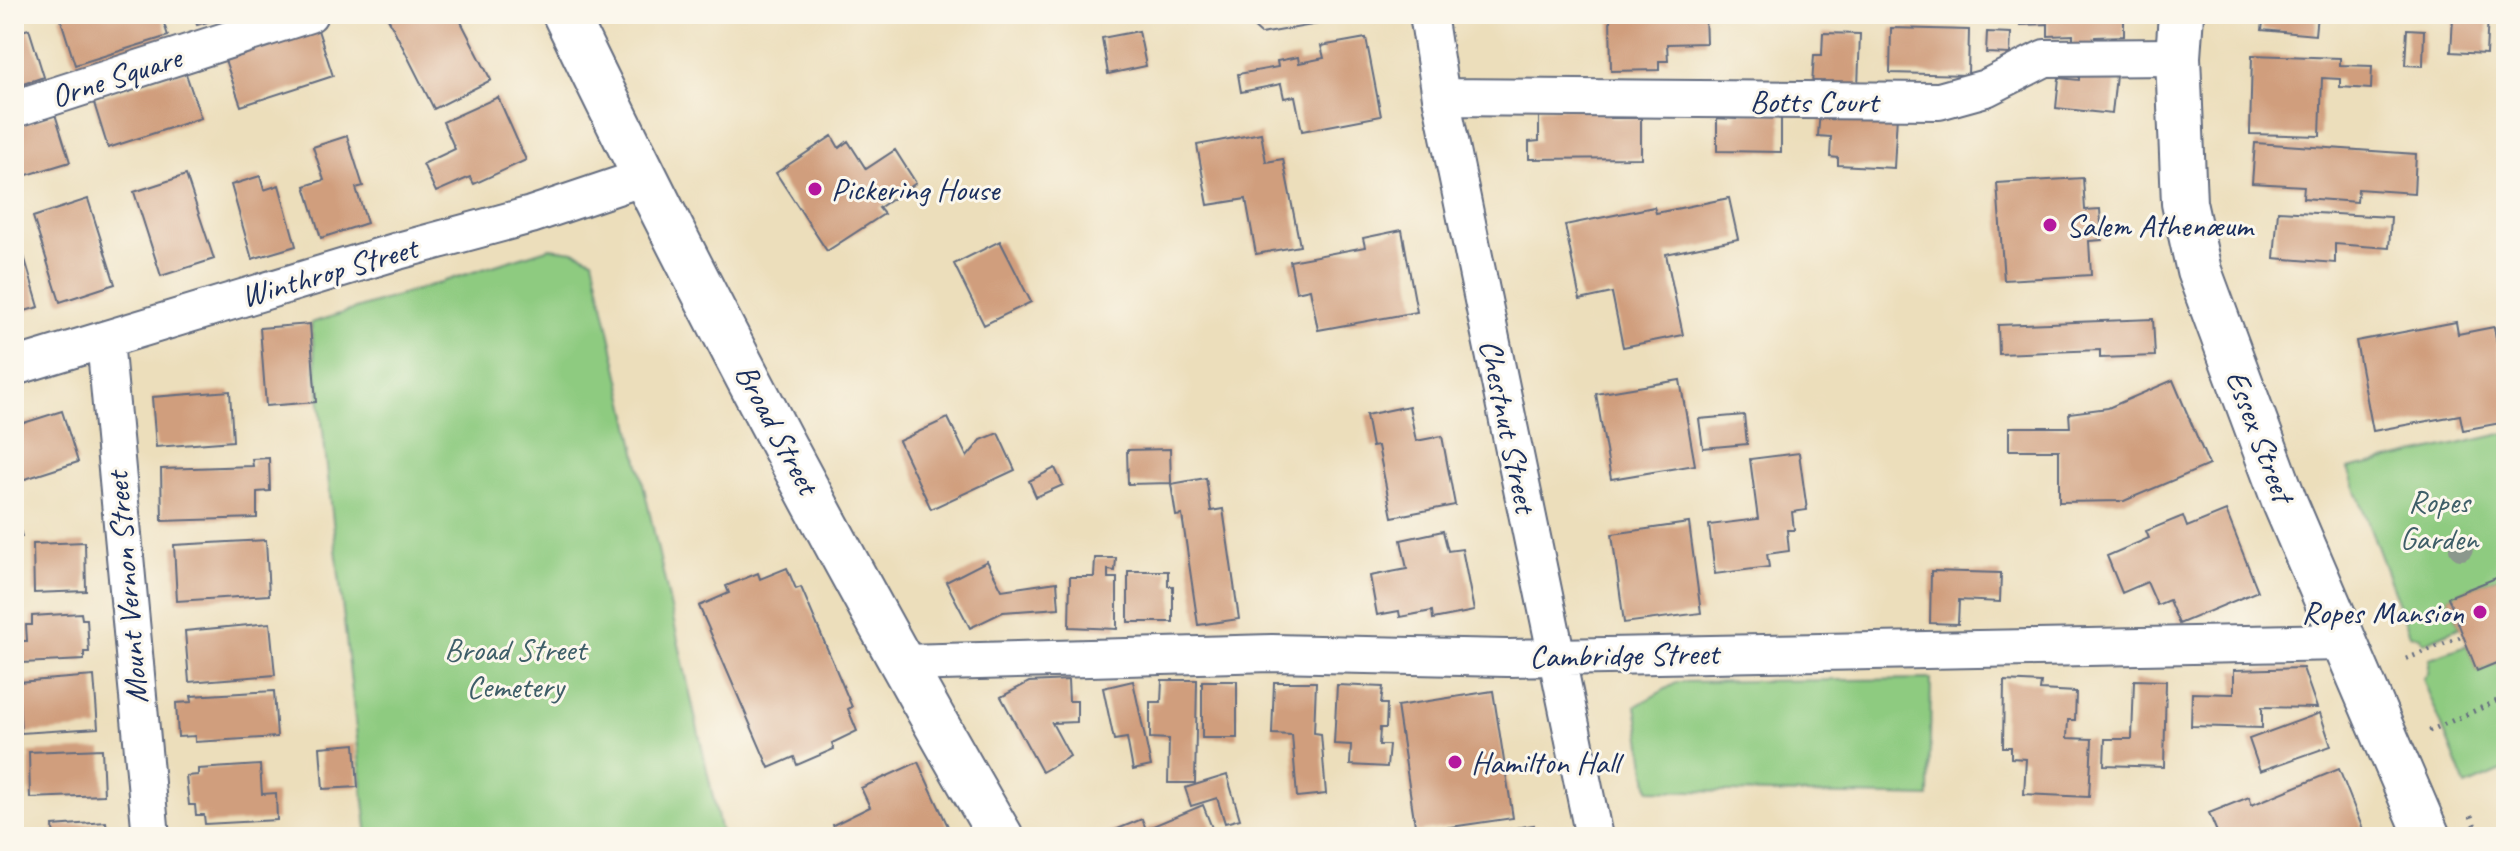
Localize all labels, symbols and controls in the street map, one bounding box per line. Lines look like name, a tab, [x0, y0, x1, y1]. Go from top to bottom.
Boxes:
street label: Orne Square	[46, 36, 189, 117]
street label: Botts Court	[1750, 81, 1882, 122]
place label: Pickering House	[831, 169, 1002, 210]
marker: Pickering House	[806, 180, 824, 198]
place label: Salem Athenæum	[2066, 205, 2256, 246]
marker: Salem Athenæum	[2041, 216, 2059, 234]
street label: Winthrop Street	[236, 226, 425, 317]
street label: Chestnut Street	[1470, 336, 1547, 519]
street label: Broad Street	[726, 357, 830, 504]
street label: Essex Street	[2216, 364, 2305, 512]
street label: Mount Vernon Street	[96, 467, 158, 706]
park label: Ropes Garden	[2400, 481, 2480, 559]
place label: Ropes Mansion	[2302, 592, 2465, 633]
marker: Ropes Mansion	[2471, 603, 2489, 621]
park label: Broad Street Cemetery	[444, 629, 589, 707]
street label: Cambridge Street	[1529, 633, 1723, 677]
place label: Hamilton Hall	[1471, 742, 1625, 783]
marker: Hamilton Hall	[1446, 753, 1464, 771]

